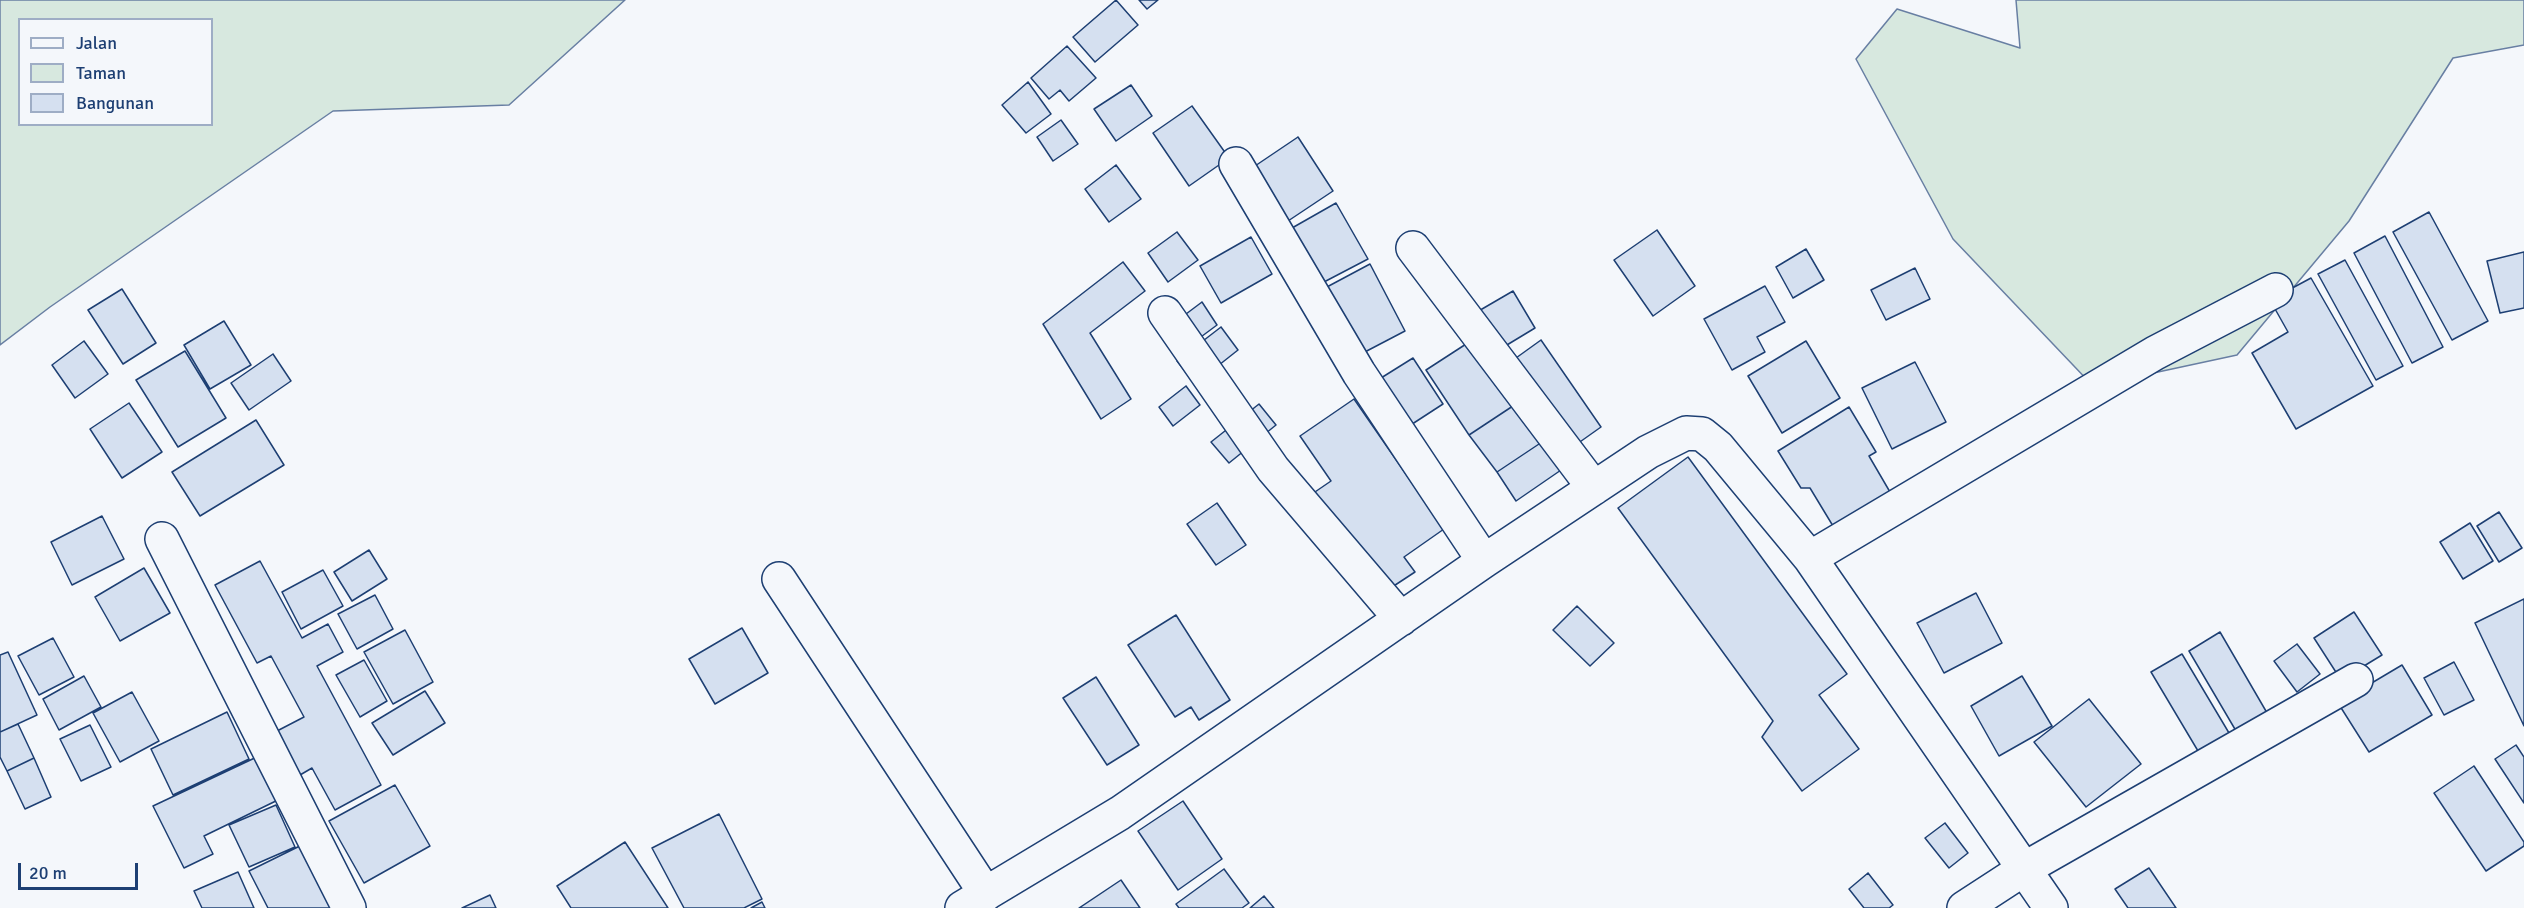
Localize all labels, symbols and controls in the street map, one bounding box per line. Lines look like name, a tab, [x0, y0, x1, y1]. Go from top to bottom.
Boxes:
legend	[18, 18, 213, 126]
text: Jalan	[76, 32, 117, 54]
text: Taman	[76, 62, 126, 84]
text: Bangunan	[76, 92, 154, 114]
scale bar	[21, 851, 141, 889]
text: 20 m	[29, 862, 67, 884]

